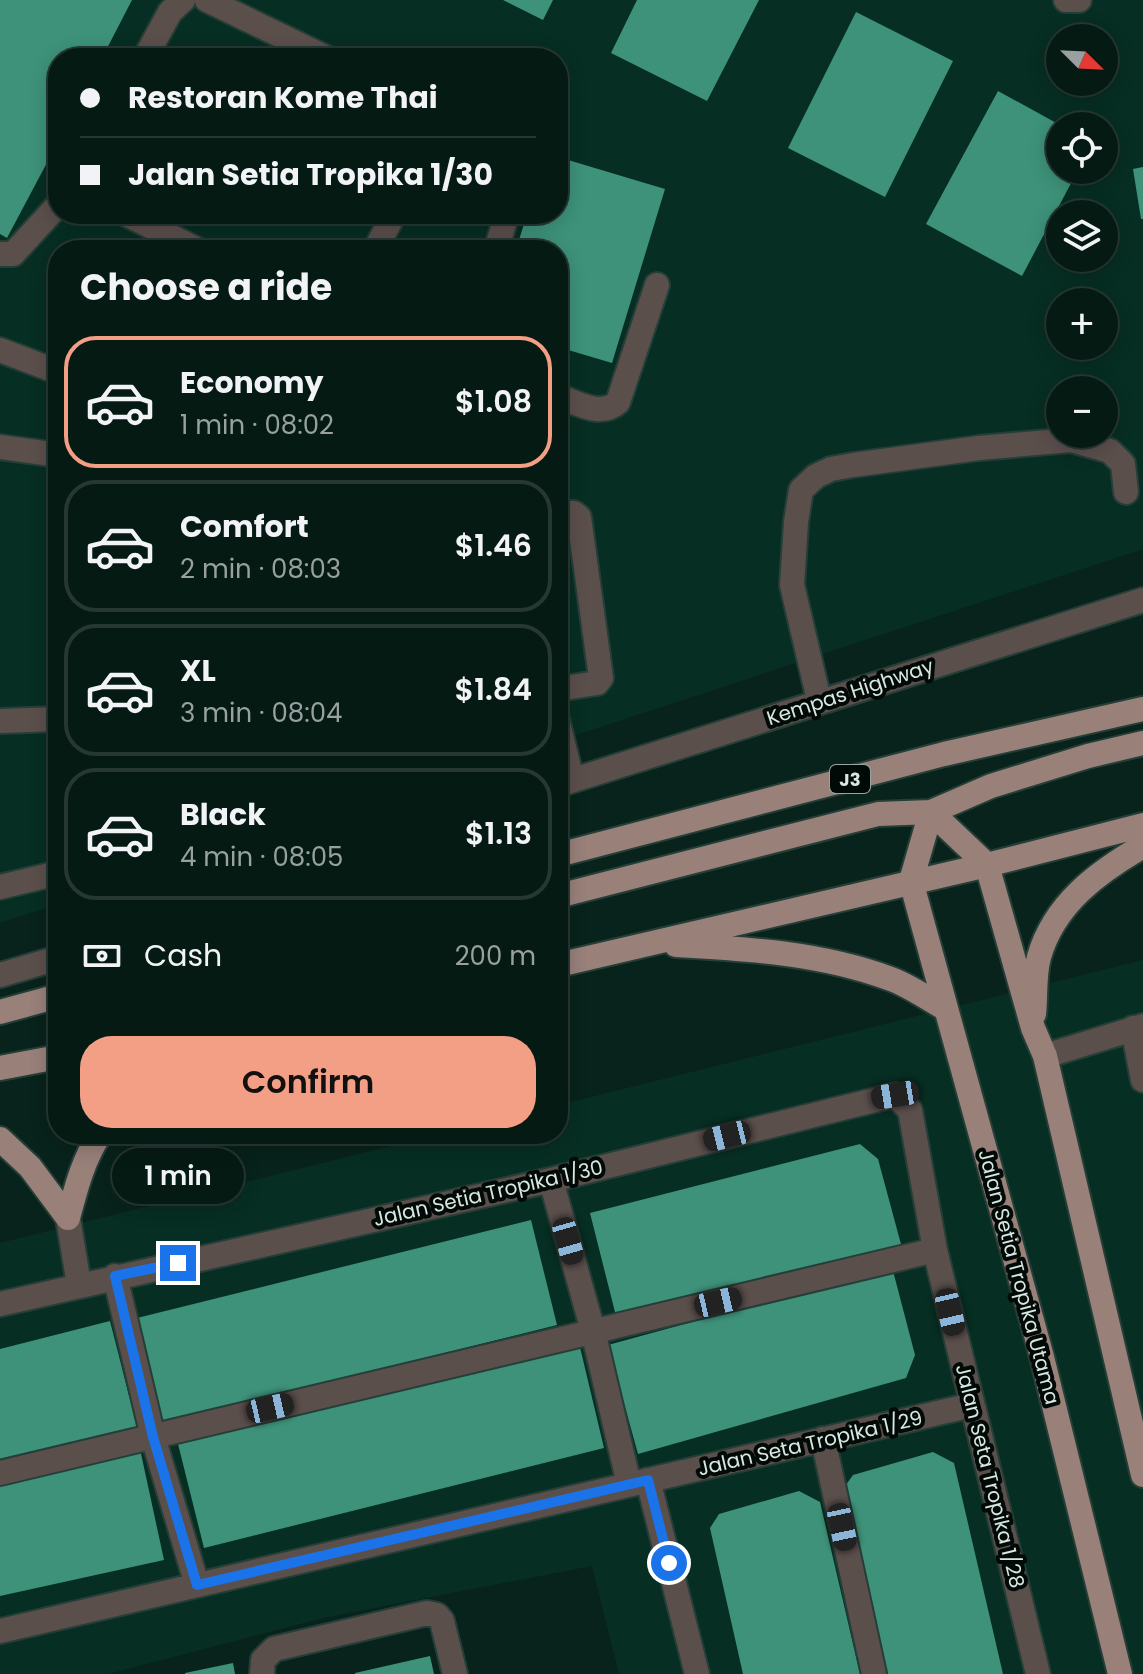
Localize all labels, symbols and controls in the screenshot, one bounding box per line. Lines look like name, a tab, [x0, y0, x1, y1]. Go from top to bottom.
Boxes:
north arrow	[1046, 24, 1118, 96]
map controls	[1046, 24, 1118, 448]
text: Restoran Kome Thai	[128, 76, 438, 119]
button: locate	[1046, 112, 1118, 184]
text: Jalan Setia Tropika 1/30	[128, 153, 493, 196]
button: layers	[1046, 200, 1118, 272]
text: Choose a ride	[80, 262, 332, 313]
button: +	[1046, 288, 1118, 360]
text: Economy	[180, 361, 324, 404]
icon: car	[84, 366, 156, 438]
button: −	[1046, 376, 1118, 448]
text: $1.08	[455, 380, 532, 423]
text: 1 min · 08:02	[180, 407, 334, 443]
text: Comfort	[180, 505, 309, 548]
icon: car	[84, 510, 156, 582]
text: $1.46	[455, 524, 532, 567]
text: 2 min · 08:03	[180, 551, 341, 587]
text: XL	[180, 649, 216, 692]
street label: Kempas Highway	[763, 652, 937, 732]
icon: car	[84, 654, 156, 726]
text: $1.84	[455, 668, 532, 711]
text: 3 min · 08:04	[180, 695, 342, 731]
road number: J3	[830, 765, 870, 793]
text: Black	[180, 793, 266, 836]
icon: car	[84, 798, 156, 870]
text: $1.13	[465, 812, 532, 855]
text: 4 min · 08:05	[180, 839, 343, 875]
icon: cash	[80, 934, 124, 978]
text: Cash	[144, 934, 222, 977]
text: 200 m	[455, 938, 536, 974]
button: Confirm	[80, 1036, 536, 1128]
car	[869, 1079, 921, 1111]
car	[701, 1119, 753, 1153]
street label: Jalan Setia Tropika Utama	[971, 1146, 1067, 1408]
callout: 1 min	[112, 1147, 244, 1203]
street label: Jalan Setia Tropika 1/30	[370, 1153, 606, 1233]
text: 1 min	[144, 1158, 212, 1194]
car	[550, 1215, 586, 1267]
route end	[160, 1245, 196, 1281]
car	[692, 1285, 744, 1319]
car	[933, 1286, 967, 1338]
street label: Jalan Seta Tropika 1/28	[949, 1361, 1031, 1591]
car	[244, 1391, 296, 1425]
street label: Jalan Seta Tropika 1/29	[695, 1404, 925, 1482]
car	[825, 1501, 859, 1553]
route start	[651, 1545, 687, 1581]

